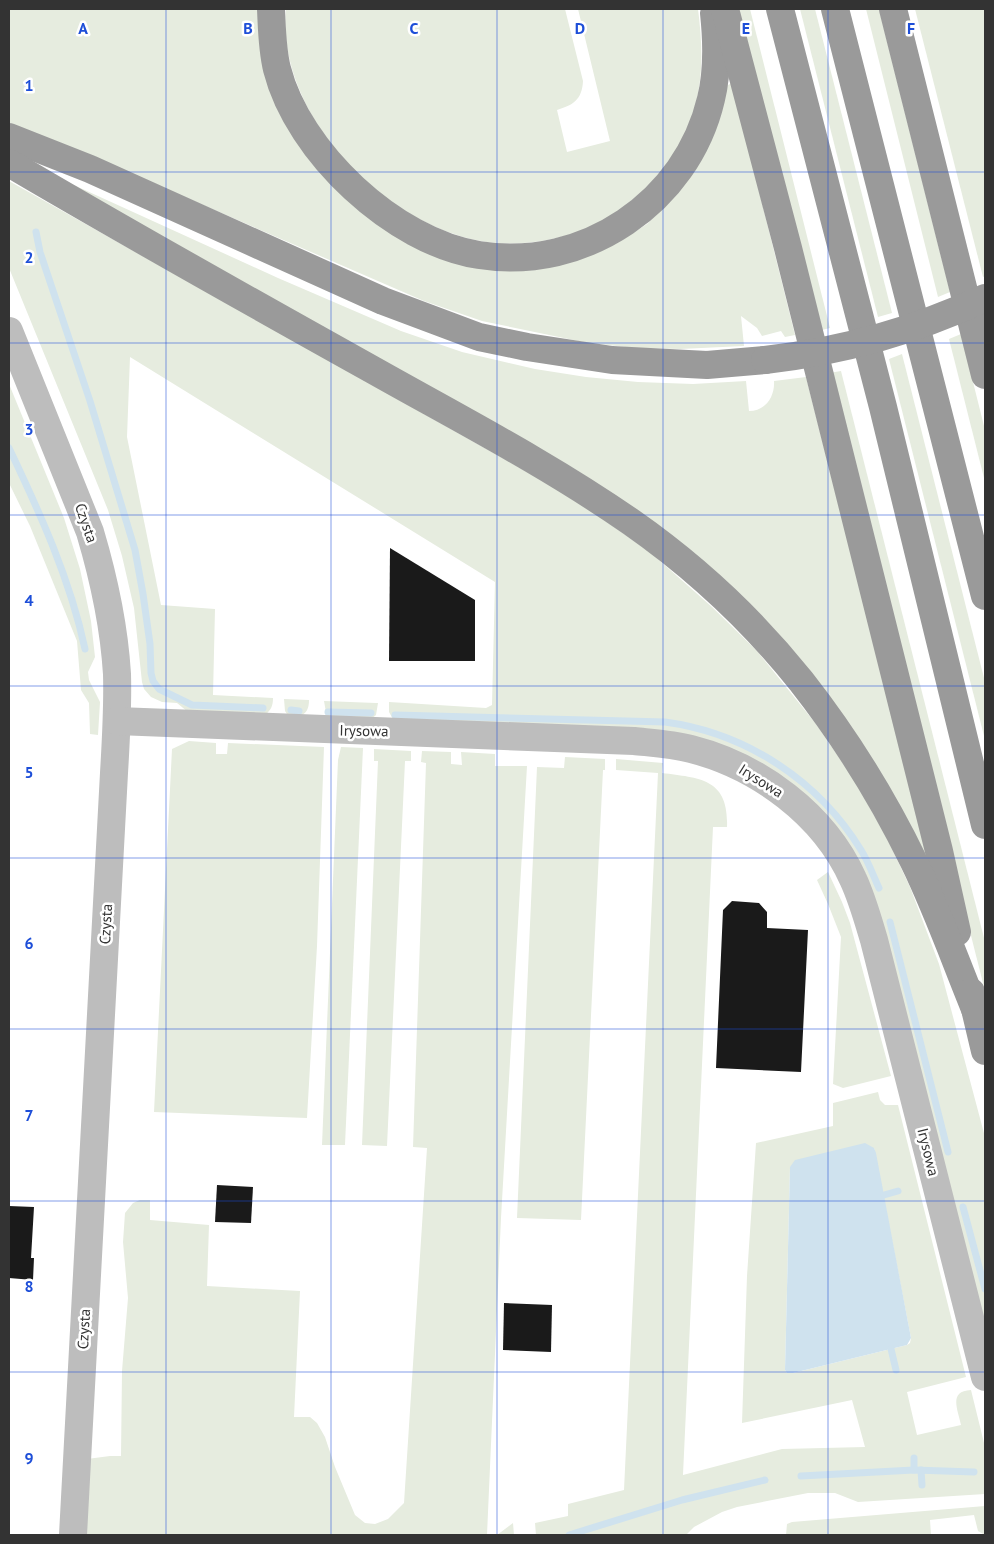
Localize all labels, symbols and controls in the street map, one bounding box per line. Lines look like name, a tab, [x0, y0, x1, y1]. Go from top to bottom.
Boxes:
text: A	[78, 18, 88, 38]
text: B	[243, 18, 253, 38]
text: C	[410, 18, 419, 38]
text: D	[575, 18, 585, 38]
text: E	[742, 18, 750, 38]
text: F	[907, 18, 915, 38]
text: 1	[24, 75, 34, 95]
text: 2	[24, 247, 34, 267]
text: 3	[24, 419, 34, 439]
street label: Czysta	[71, 501, 102, 545]
text: 4	[24, 590, 34, 610]
street label: Irysowa	[339, 721, 389, 740]
street label: Irysowa	[735, 760, 787, 802]
text: 5	[24, 762, 34, 782]
street label: Czysta	[95, 903, 116, 945]
text: 6	[24, 933, 34, 953]
text: 7	[24, 1105, 34, 1125]
street label: Irysowa	[913, 1126, 944, 1178]
text: 8	[24, 1276, 34, 1296]
street label: Czysta	[73, 1308, 94, 1350]
text: 9	[24, 1448, 34, 1468]

